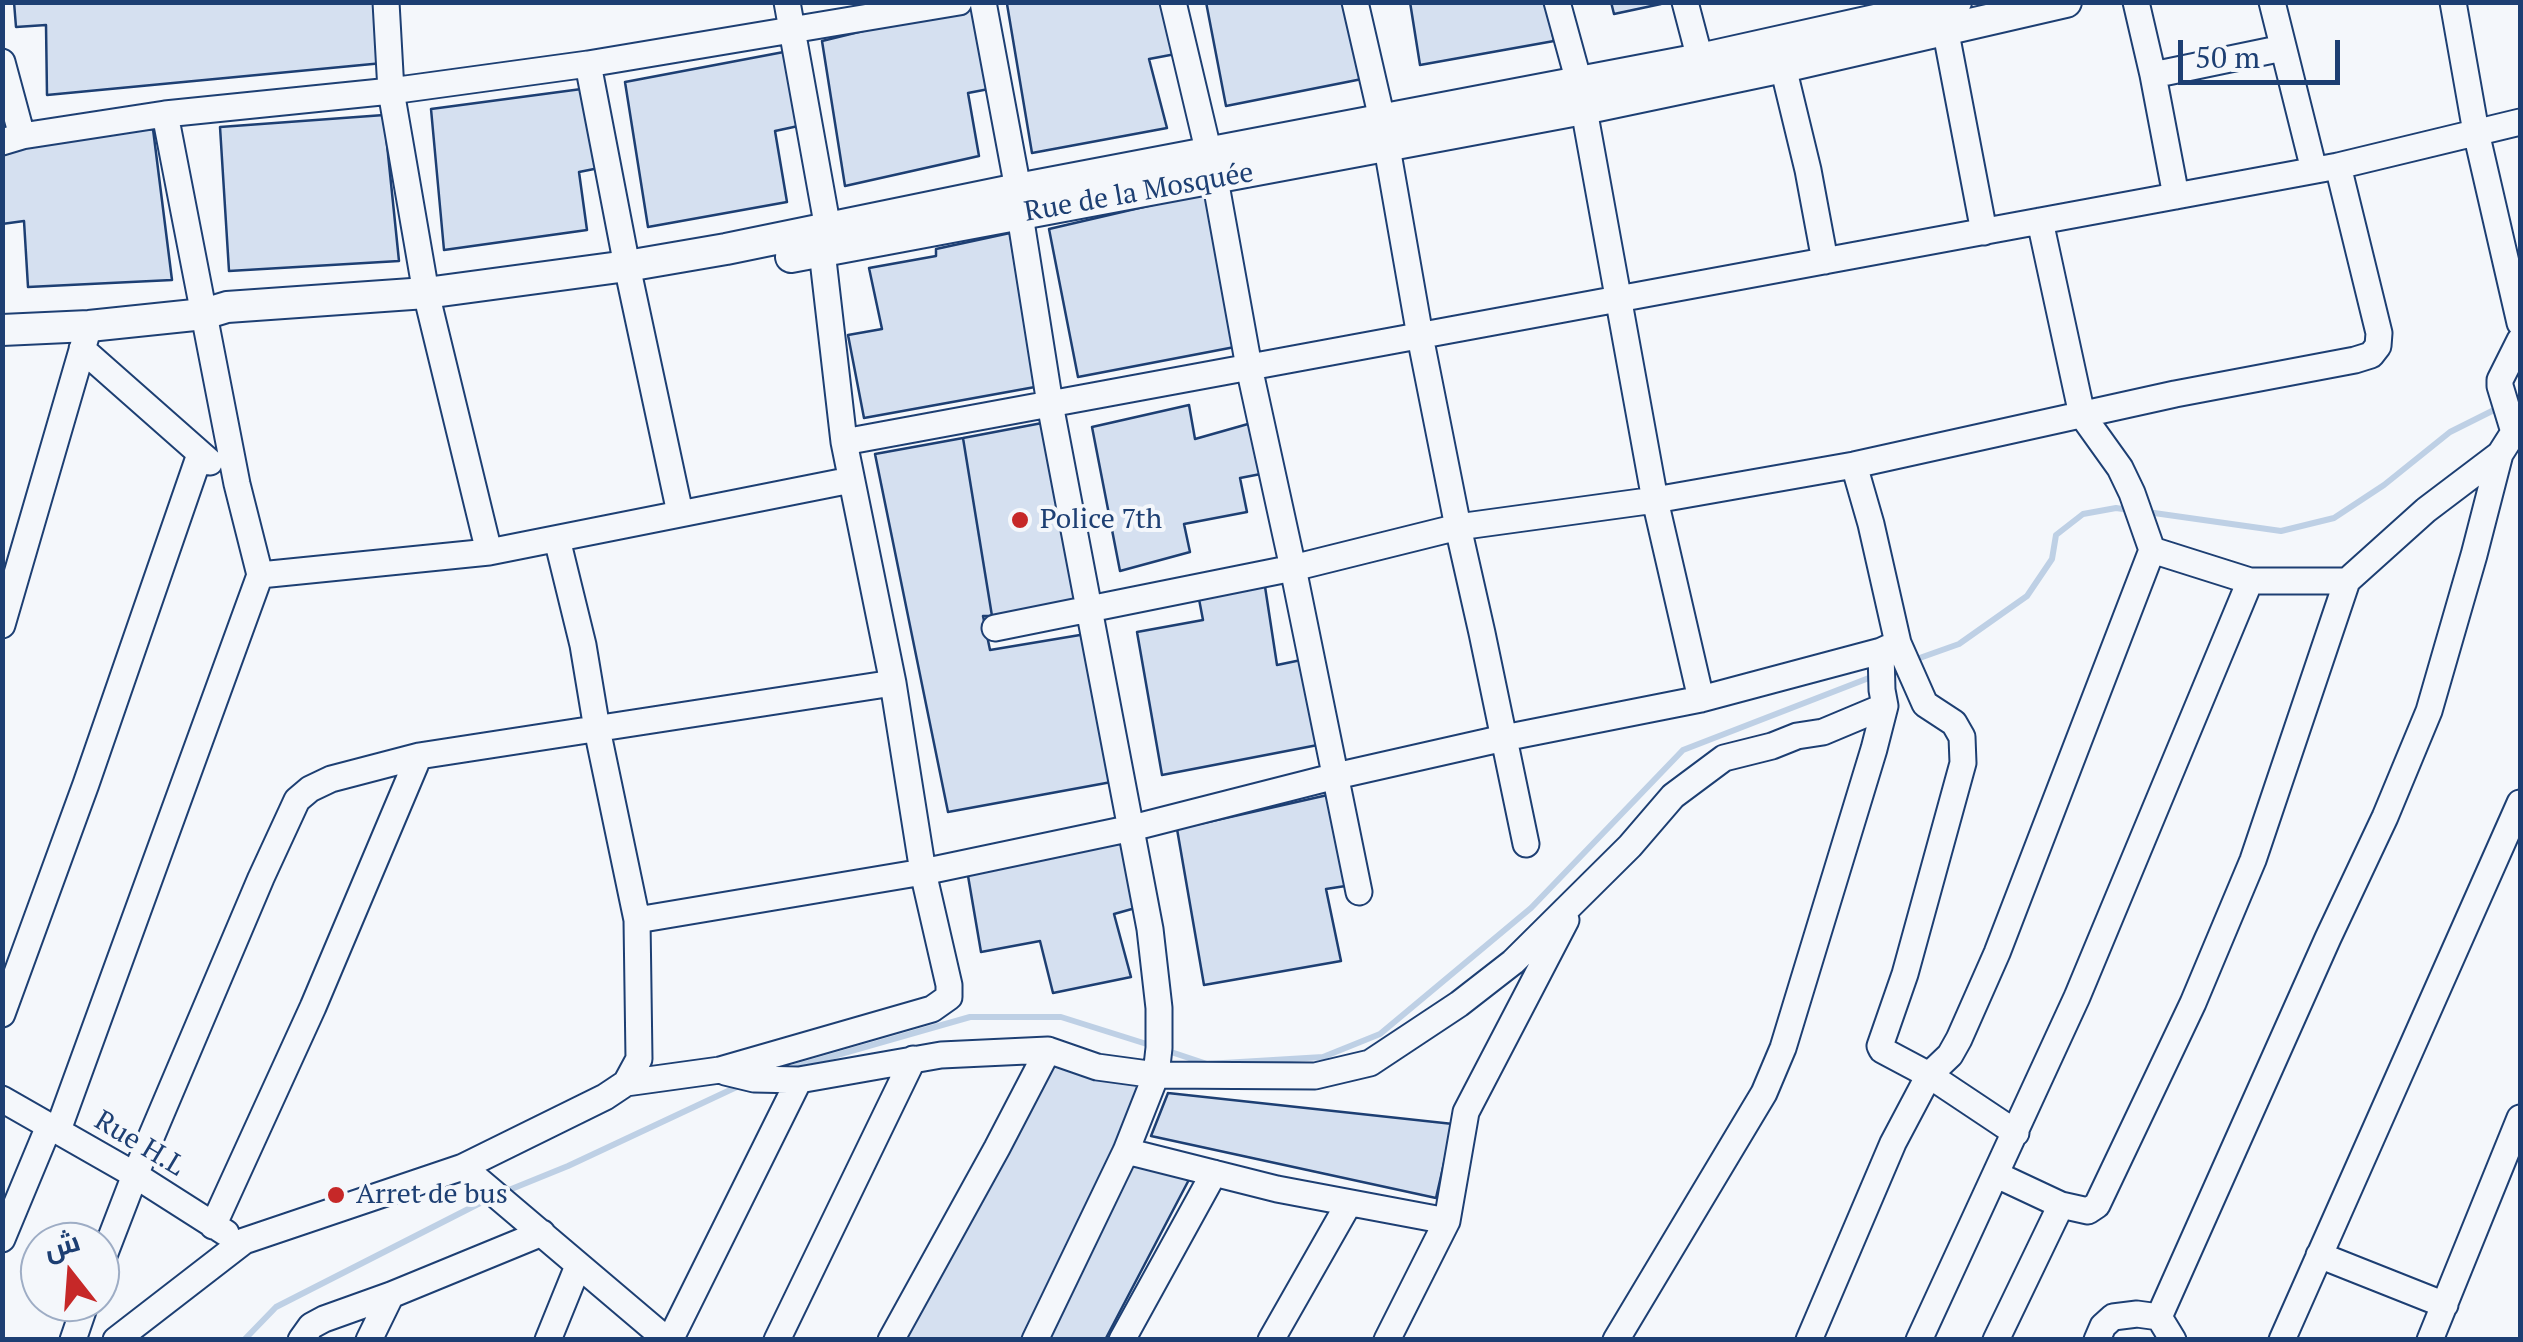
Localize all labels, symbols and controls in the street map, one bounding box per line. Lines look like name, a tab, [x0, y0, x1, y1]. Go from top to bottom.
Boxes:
scale bar	[2183, 20, 2346, 82]
text: 50 m	[2195, 37, 2260, 77]
street label: Rue de la Mosquée	[1022, 156, 1256, 230]
place label: Police 7th	[1040, 503, 1162, 537]
marker: Police 7th	[1009, 509, 1031, 531]
street label: Rue H.L	[88, 1104, 190, 1184]
place label: Arret de bus	[356, 1178, 508, 1212]
marker: Arret de bus	[325, 1184, 347, 1206]
north arrow	[20, 1222, 120, 1322]
text: ش	[39, 1222, 84, 1268]

